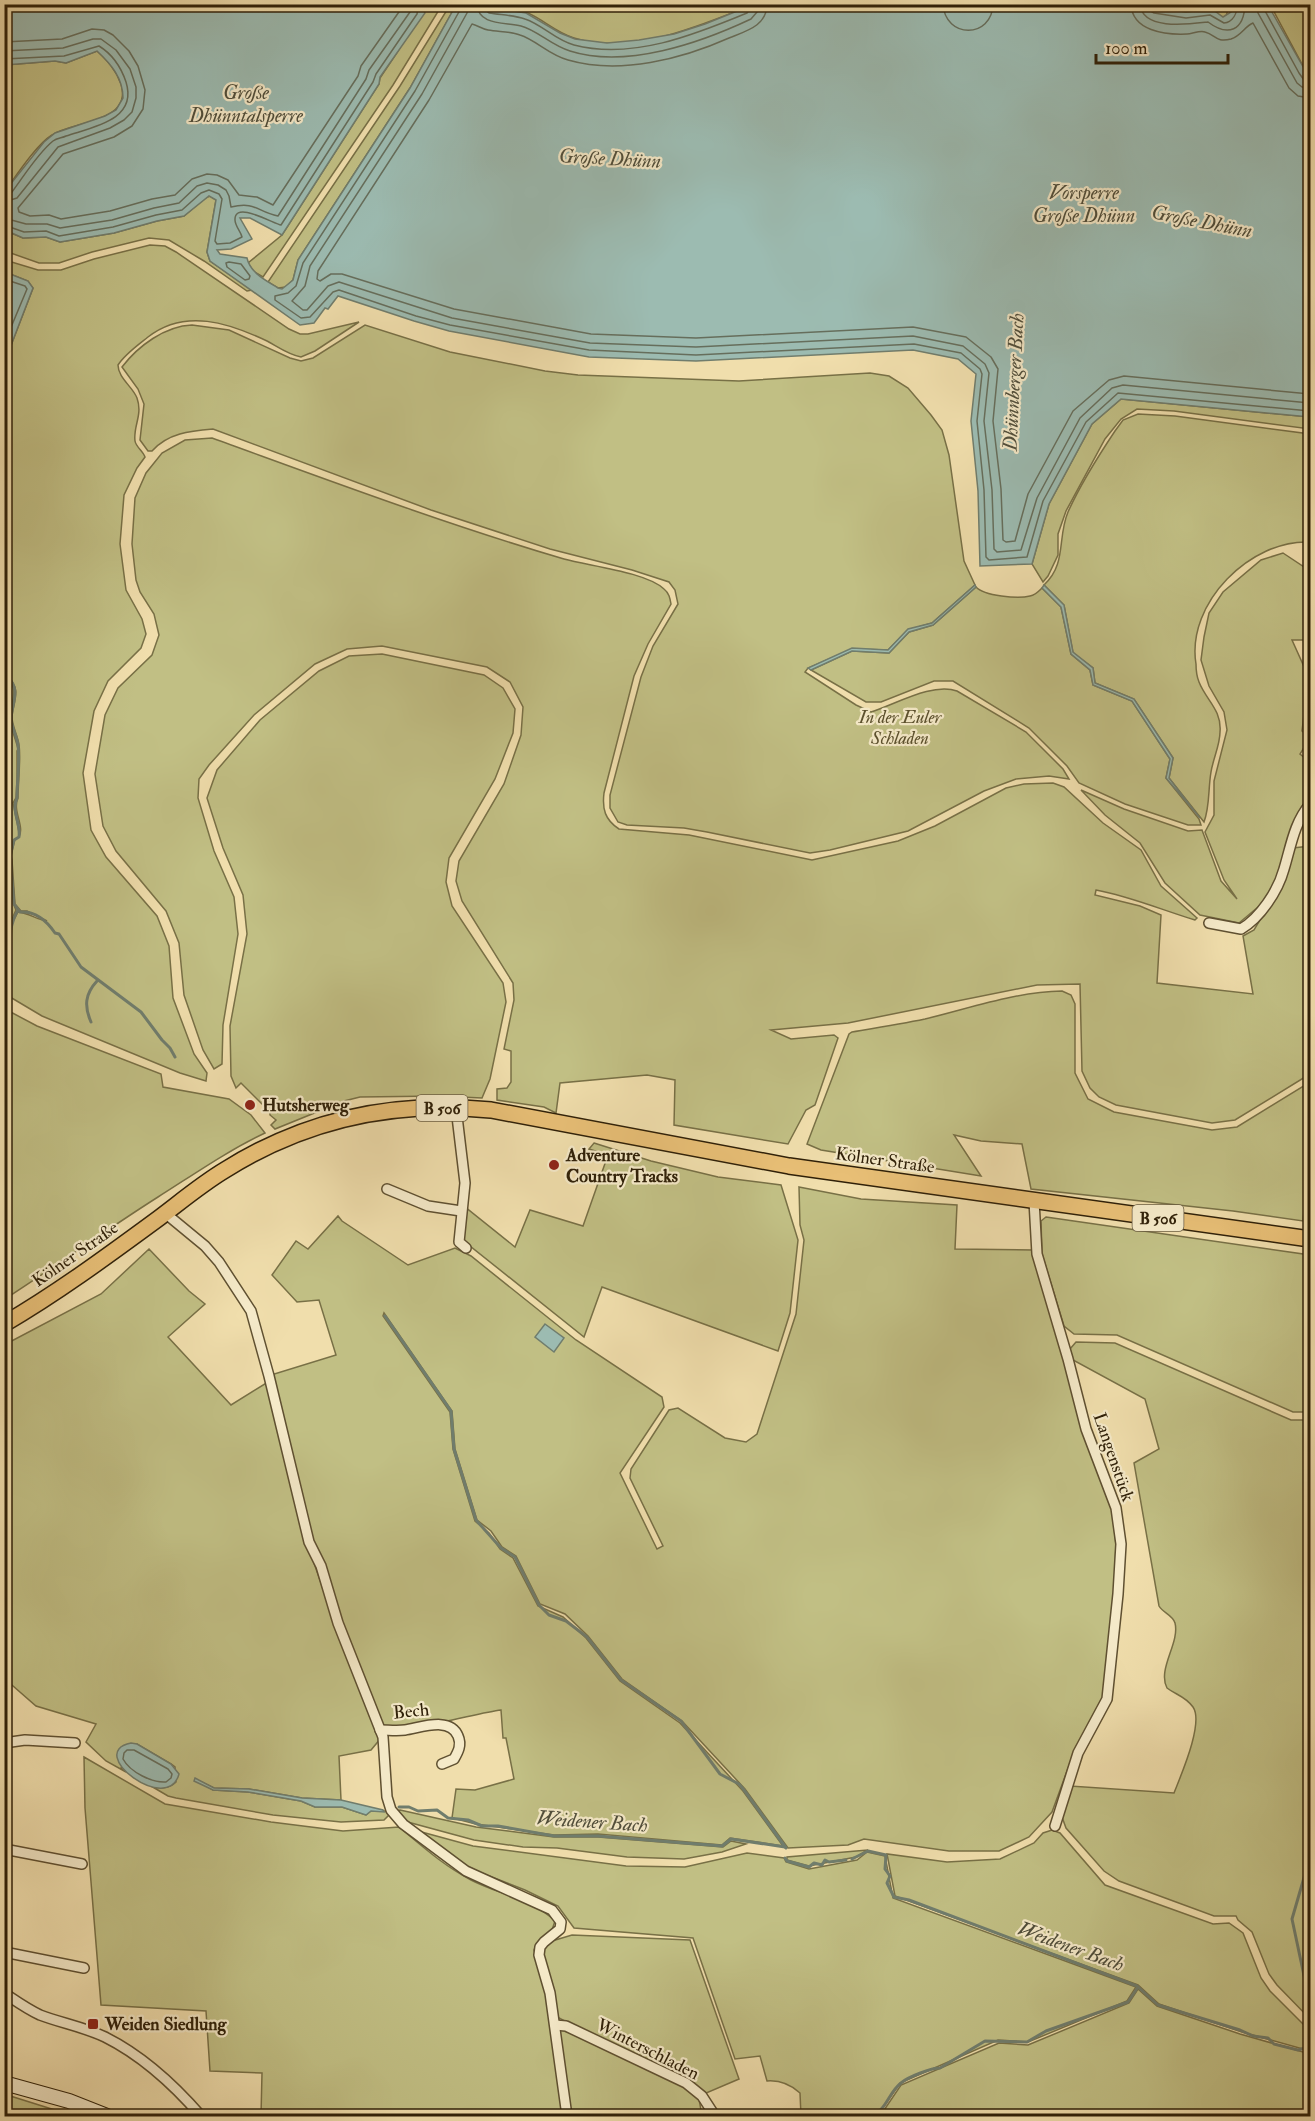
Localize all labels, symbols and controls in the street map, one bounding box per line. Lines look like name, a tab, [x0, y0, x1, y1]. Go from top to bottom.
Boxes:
scale bar	[1096, 27, 1228, 65]
text: 100 m	[1105, 37, 1148, 60]
water label: Große Dhünntalsperre	[188, 80, 303, 128]
water label: Große Dhünn	[558, 143, 662, 174]
water label: Vorsperre Große Dhünn	[1033, 180, 1135, 228]
water label: Große Dhünn	[1149, 199, 1254, 244]
water label: Dhünnberger Bach	[997, 312, 1030, 453]
park label: In der Euler Schladen	[858, 706, 943, 750]
place label: Hutsherweg	[262, 1094, 350, 1117]
road number: B 506	[416, 1095, 468, 1121]
marker: Hutsherweg	[243, 1098, 257, 1112]
street label: Kölner Straße	[834, 1142, 936, 1179]
place label: Adventure Country Tracks	[565, 1144, 678, 1188]
marker: Adventure Country Tracks	[547, 1158, 561, 1172]
road number: B 506	[1132, 1205, 1184, 1231]
street label: Kölner Straße	[28, 1216, 123, 1292]
street label: Langenstück	[1088, 1410, 1140, 1505]
street label: Bech	[392, 1698, 431, 1725]
water label: Weidener Bach	[535, 1805, 648, 1838]
water label: Weidener Bach	[1014, 1916, 1128, 1977]
place label: Weiden Siedlung	[104, 2013, 228, 2036]
street label: Winterschladen	[591, 2013, 703, 2085]
marker: Weiden Siedlung	[86, 2017, 100, 2031]

